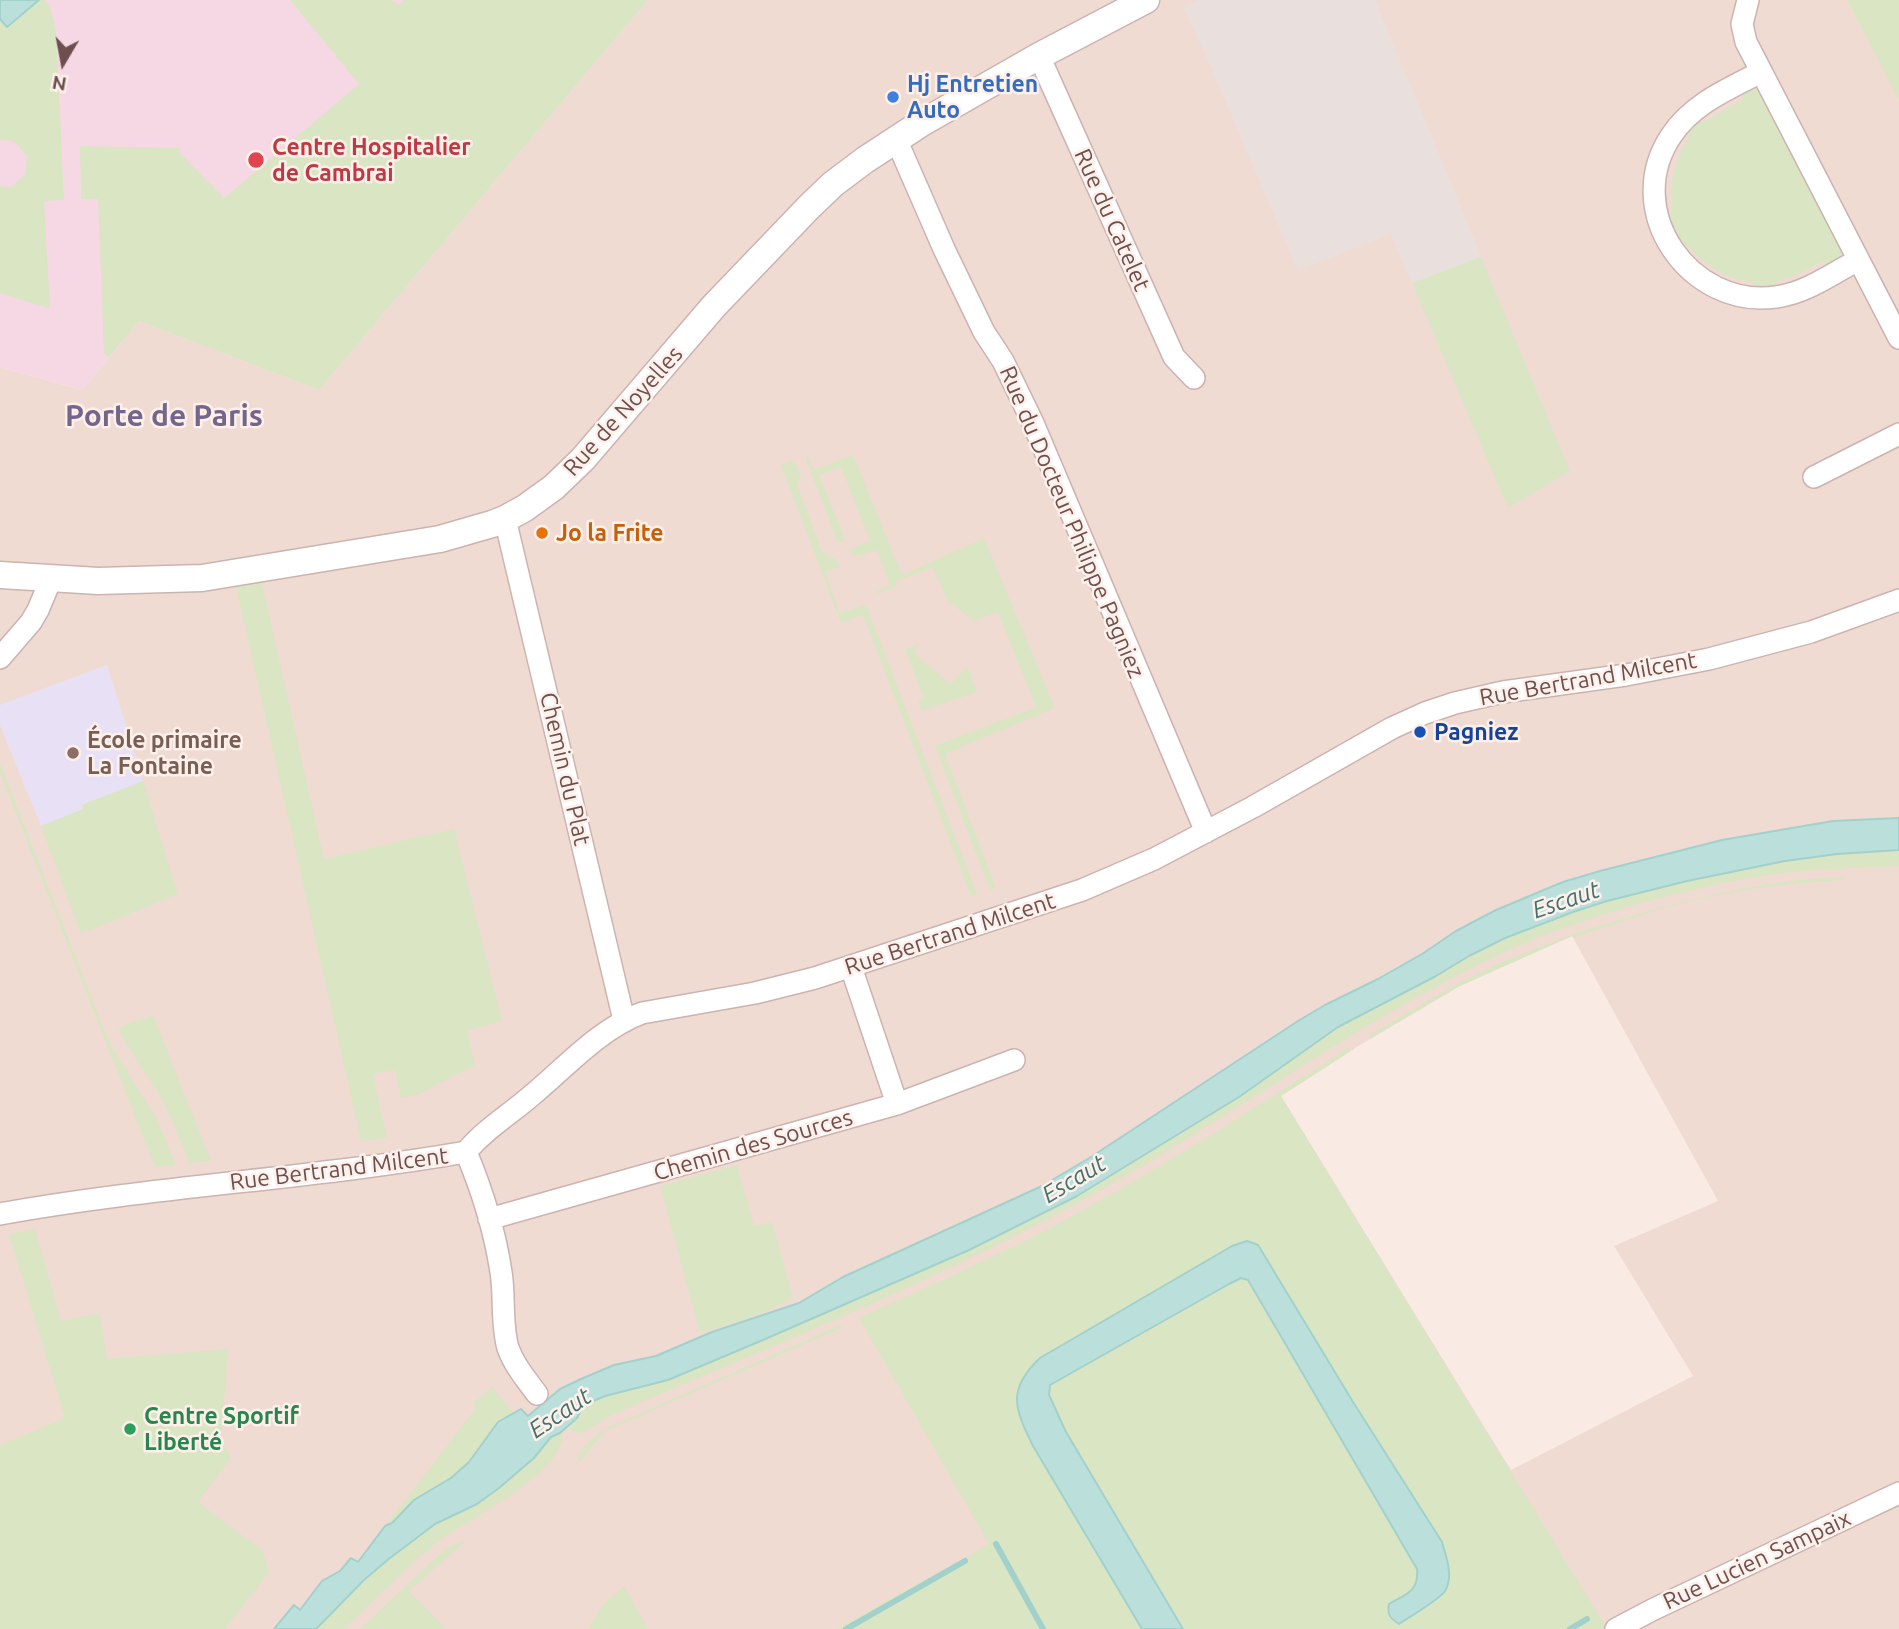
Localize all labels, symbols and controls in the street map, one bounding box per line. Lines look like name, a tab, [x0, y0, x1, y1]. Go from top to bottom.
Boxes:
north arrow	[28, 28, 98, 98]
place label: Hj Entretien Auto	[907, 70, 1038, 124]
text: N	[50, 72, 68, 96]
marker: Hj Entretien Auto	[885, 89, 901, 105]
place label: Centre Hospitalier de Cambrai	[272, 133, 471, 187]
street label: Rue du Catelet	[1068, 145, 1156, 295]
marker: Centre Hospitalier de Cambrai	[246, 150, 266, 170]
street label: Rue de Noyelles	[557, 340, 689, 482]
street label: Rue du Docteur Philippe Pagniez	[994, 362, 1150, 682]
district label: Porte de Paris	[65, 398, 263, 434]
place label: Jo la Frite	[556, 519, 664, 547]
marker: Jo la Frite	[534, 525, 550, 541]
street label: Rue Bertrand Milcent	[1477, 646, 1699, 712]
street label: Chemin du Plat	[534, 690, 596, 848]
place label: Pagniez	[1434, 718, 1519, 746]
marker: Pagniez	[1412, 724, 1428, 740]
place label: École primaire La Fontaine	[87, 726, 242, 780]
marker: École primaire La Fontaine	[65, 745, 81, 761]
water label: Escaut	[1529, 875, 1603, 925]
street label: Rue Bertrand Milcent	[841, 887, 1059, 981]
street label: Chemin des Sources	[650, 1103, 856, 1187]
street label: Rue Bertrand Milcent	[228, 1142, 450, 1196]
water label: Escaut	[1037, 1149, 1111, 1209]
water label: Escaut	[523, 1382, 597, 1444]
place label: Centre Sportif Liberté	[144, 1402, 299, 1456]
marker: Centre Sportif Liberté	[122, 1421, 138, 1437]
street label: Rue Lucien Sampaix	[1659, 1504, 1855, 1616]

